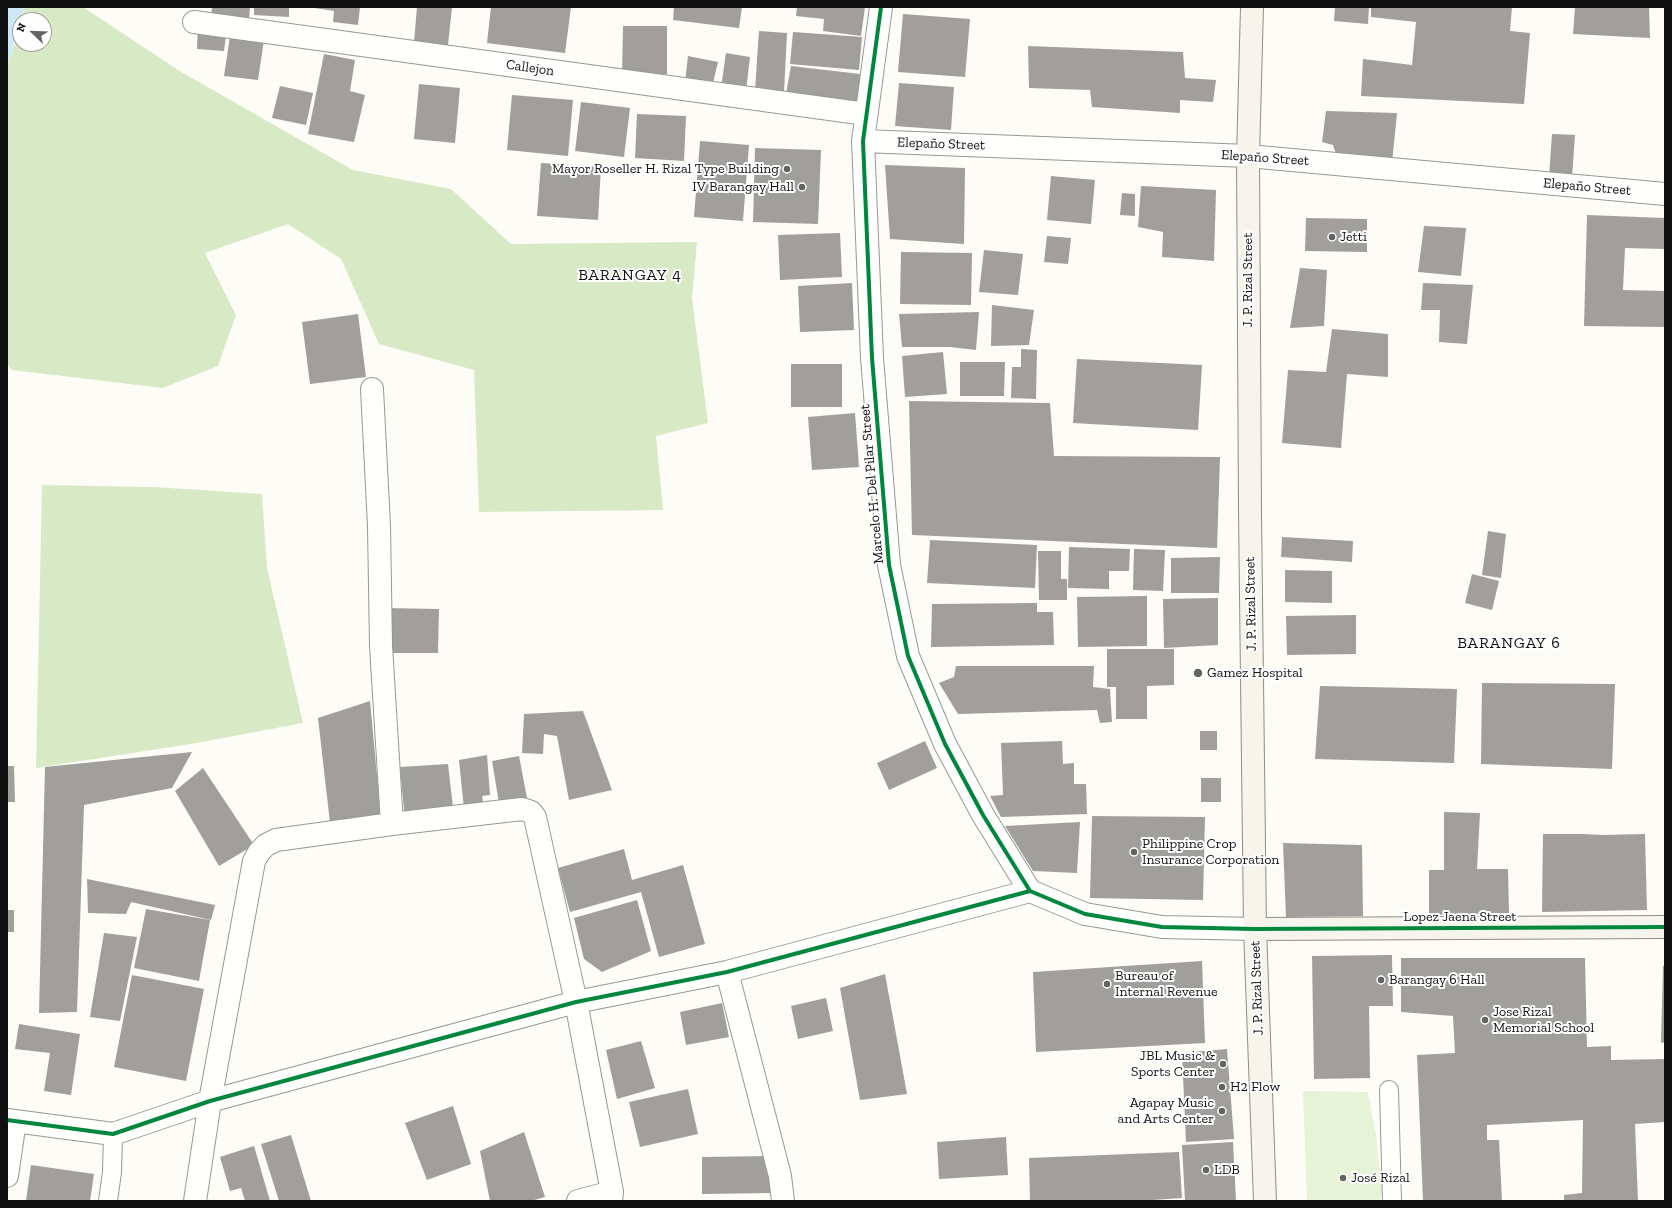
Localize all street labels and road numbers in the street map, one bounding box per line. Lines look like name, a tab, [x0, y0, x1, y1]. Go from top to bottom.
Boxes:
street label: Callejon	[505, 56, 555, 80]
street label: Elepaño Street	[897, 134, 985, 154]
street label: Elepaño Street	[1220, 147, 1310, 169]
street label: Elepaño Street	[1542, 175, 1632, 199]
street label: J. P. Rizal Street	[1240, 233, 1256, 327]
street label: Marcelo H. Del Pilar Street	[857, 403, 887, 565]
street label: J. P. Rizal Street	[1242, 556, 1260, 652]
street label: Lopez Jaena Street	[1404, 909, 1516, 925]
street label: J. P. Rizal Street	[1247, 940, 1267, 1036]

